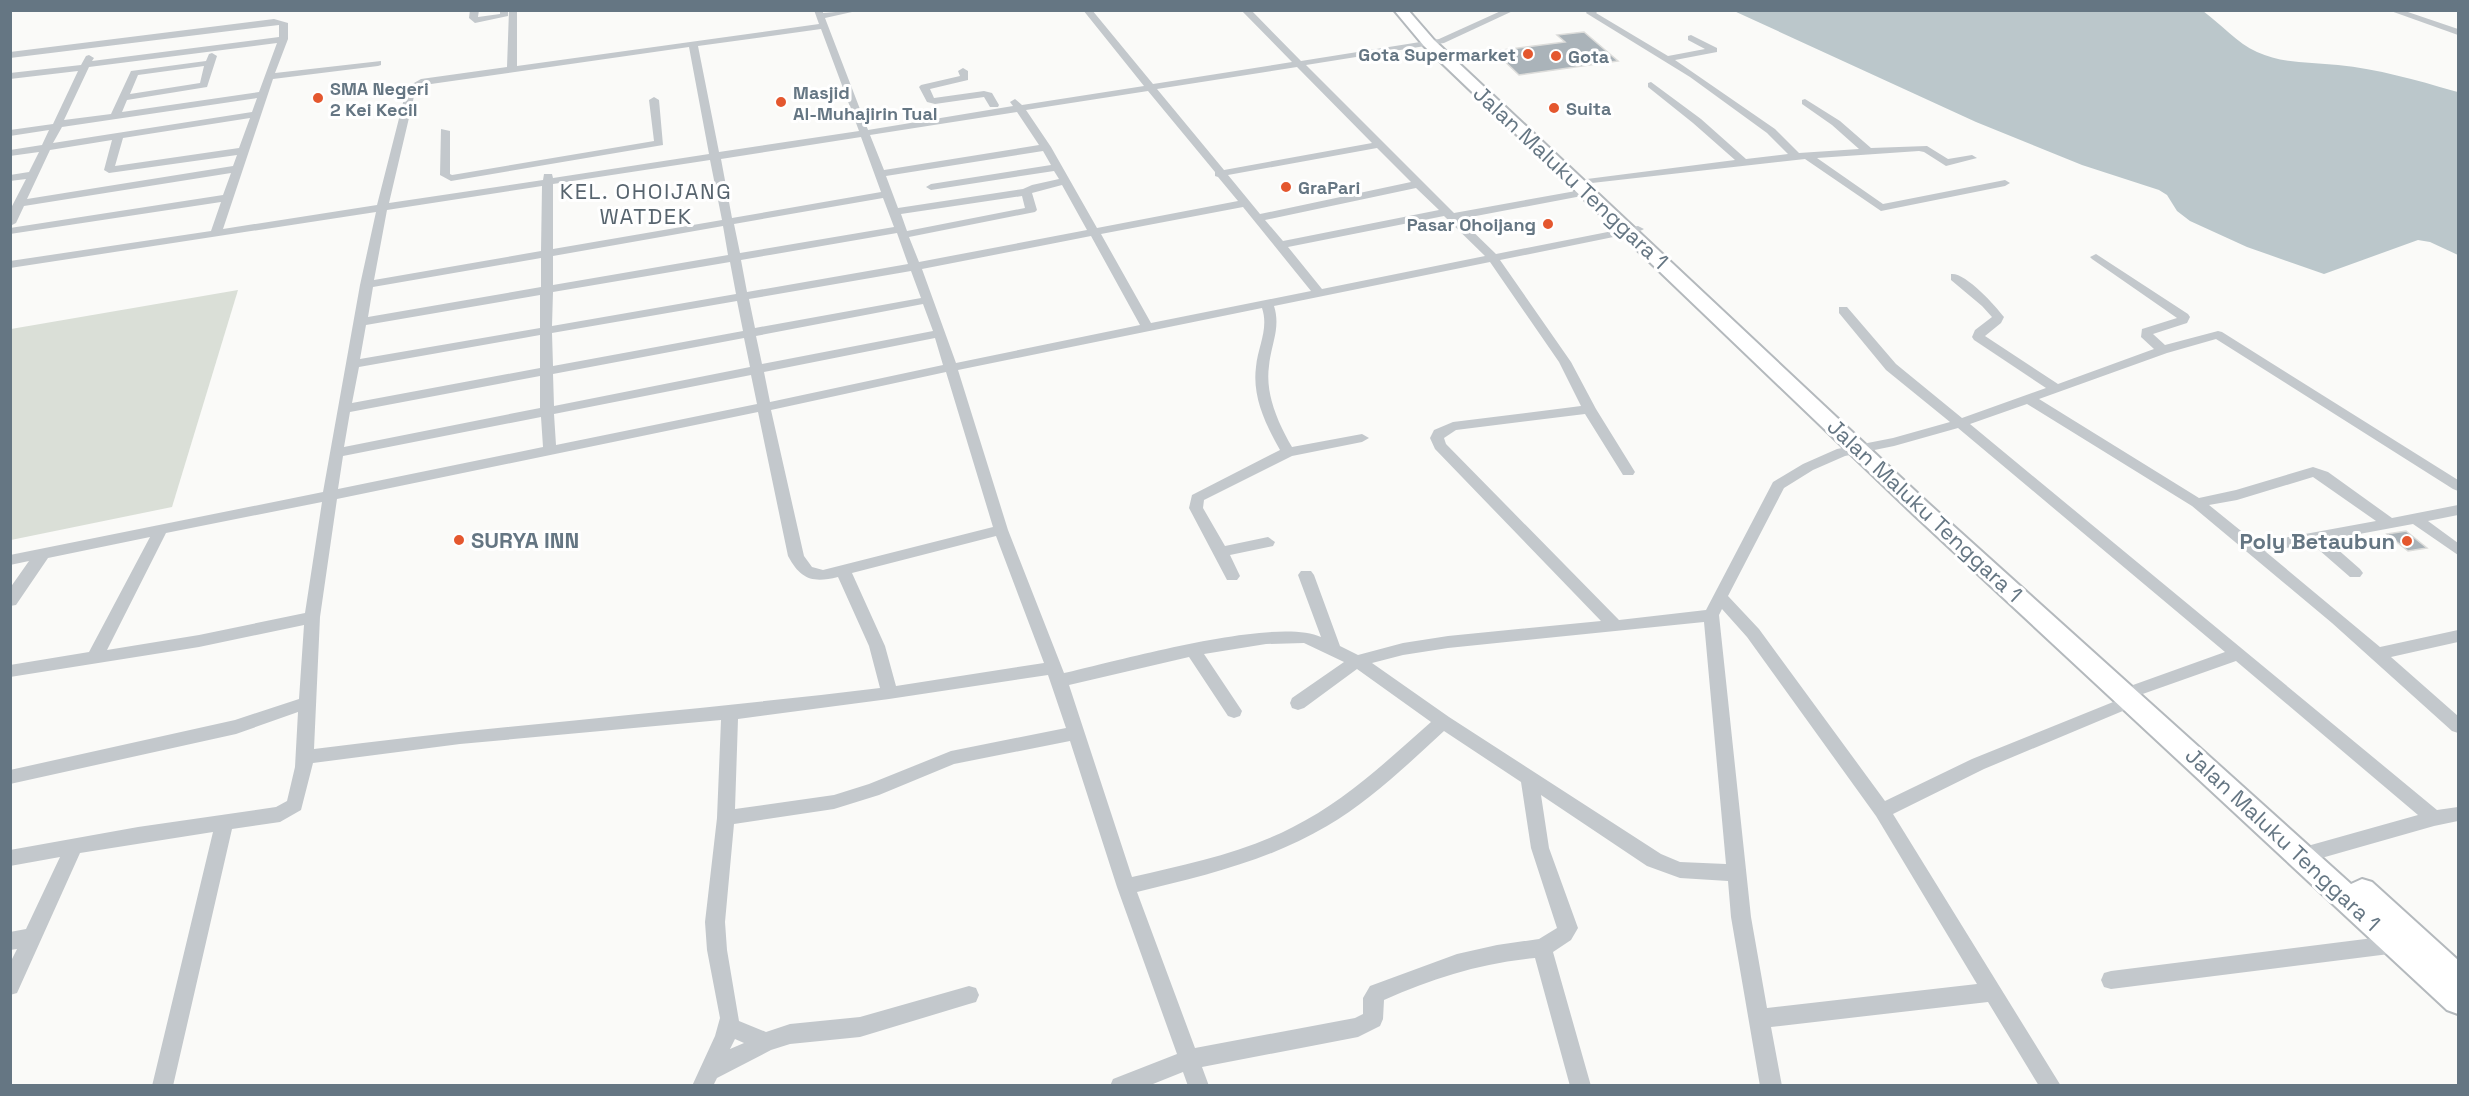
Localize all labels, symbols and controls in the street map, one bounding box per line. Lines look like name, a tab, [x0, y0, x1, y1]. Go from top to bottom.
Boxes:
place label: Gota Supermarket	[1358, 43, 1516, 66]
place label: Gota	[1568, 45, 1610, 68]
marker: Gota Supermarket	[1521, 47, 1535, 61]
marker: Gota	[1549, 49, 1563, 63]
place label: SMA Negeri 2 Kei Kecil	[330, 77, 429, 121]
street label: Jalan Maluku Tenggara 1	[1468, 79, 1674, 275]
place label: Masjid Al-Muhajirin Tual	[793, 81, 938, 125]
marker: SMA Negeri 2 Kei Kecil	[311, 91, 325, 105]
marker: Masjid Al-Muhajirin Tual	[774, 95, 788, 109]
place label: Suita	[1566, 97, 1612, 120]
marker: Suita	[1547, 101, 1561, 115]
place label: GraPari	[1298, 176, 1360, 199]
district label: KEL. OHOIJANG WATDEK	[560, 177, 732, 230]
marker: GraPari	[1279, 180, 1293, 194]
place label: Pasar Ohoijang	[1407, 213, 1536, 236]
marker: Pasar Ohoijang	[1541, 217, 1555, 231]
street label: Jalan Maluku Tenggara 1	[1822, 412, 2028, 608]
place label: SURYA INN	[471, 526, 579, 554]
place label: Poly Betaubun	[2239, 527, 2395, 555]
marker: SURYA INN	[452, 533, 466, 547]
marker: Poly Betaubun	[2400, 534, 2414, 548]
street label: Jalan Maluku Tenggara 1	[2180, 741, 2386, 937]

